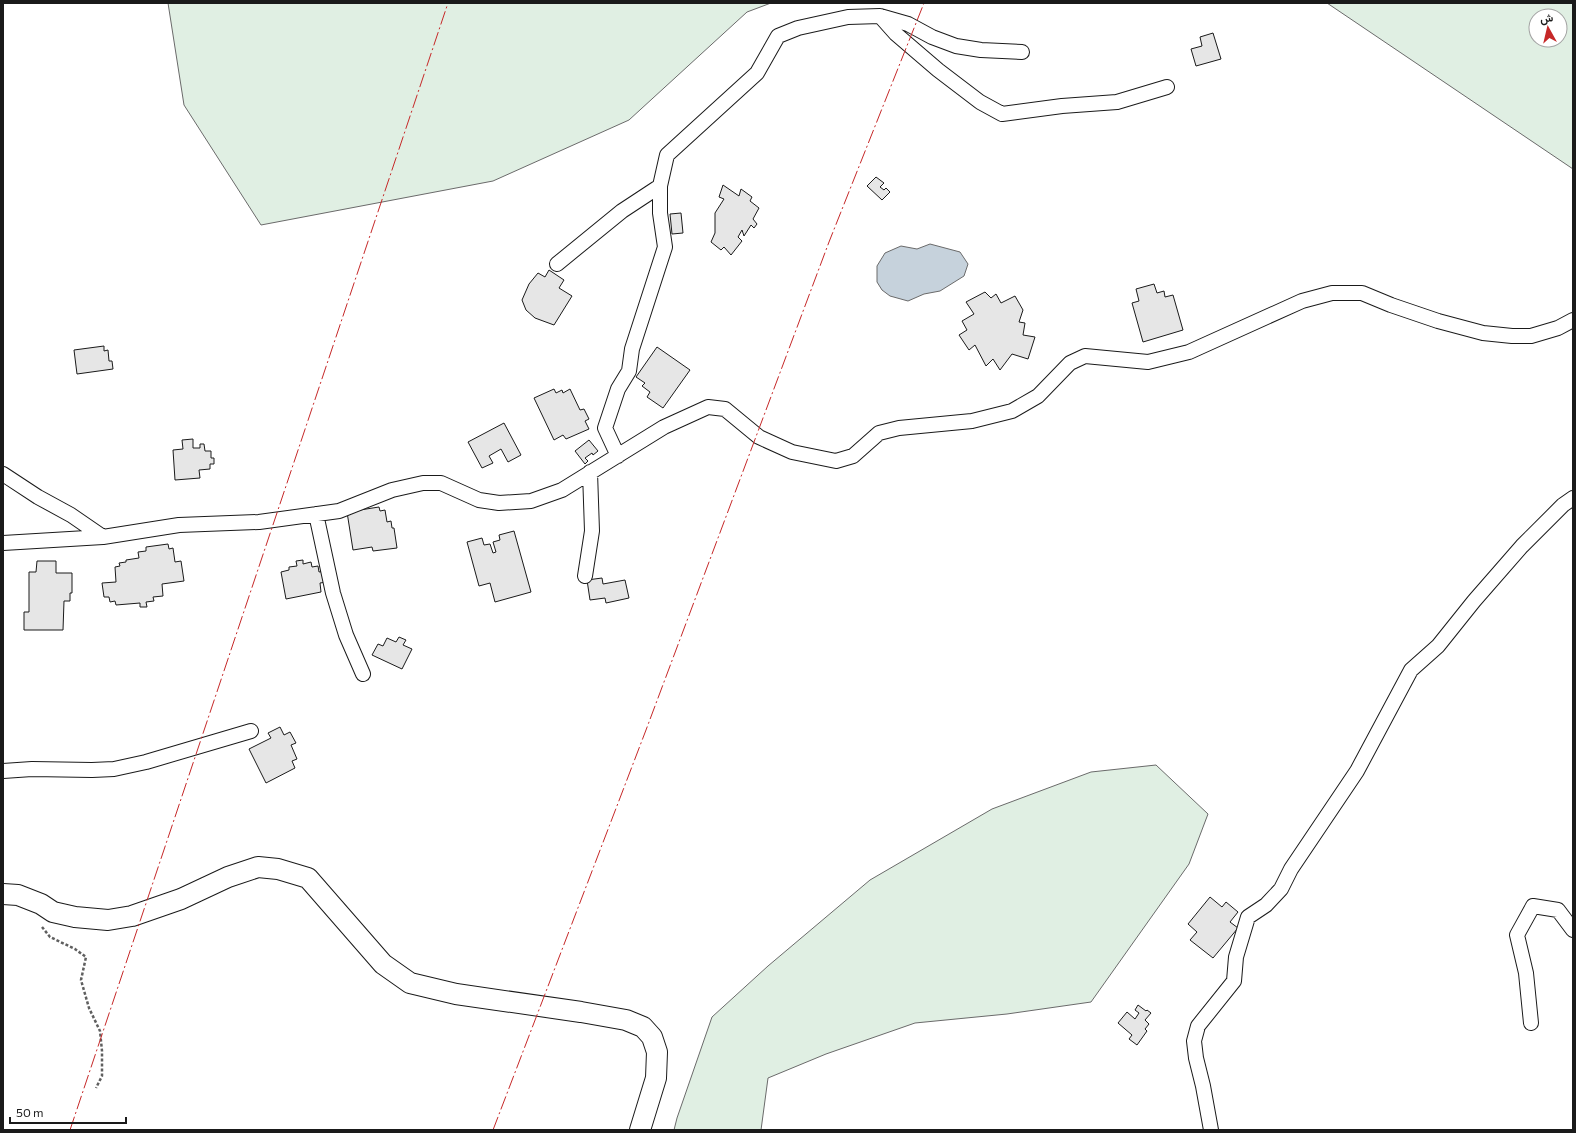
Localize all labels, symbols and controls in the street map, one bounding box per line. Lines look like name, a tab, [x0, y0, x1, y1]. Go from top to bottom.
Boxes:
north arrow	[1528, 8, 1568, 48]
text: ش	[1539, 10, 1554, 26]
scale bar	[10, 1099, 126, 1125]
text: 50 m	[16, 1105, 44, 1119]

